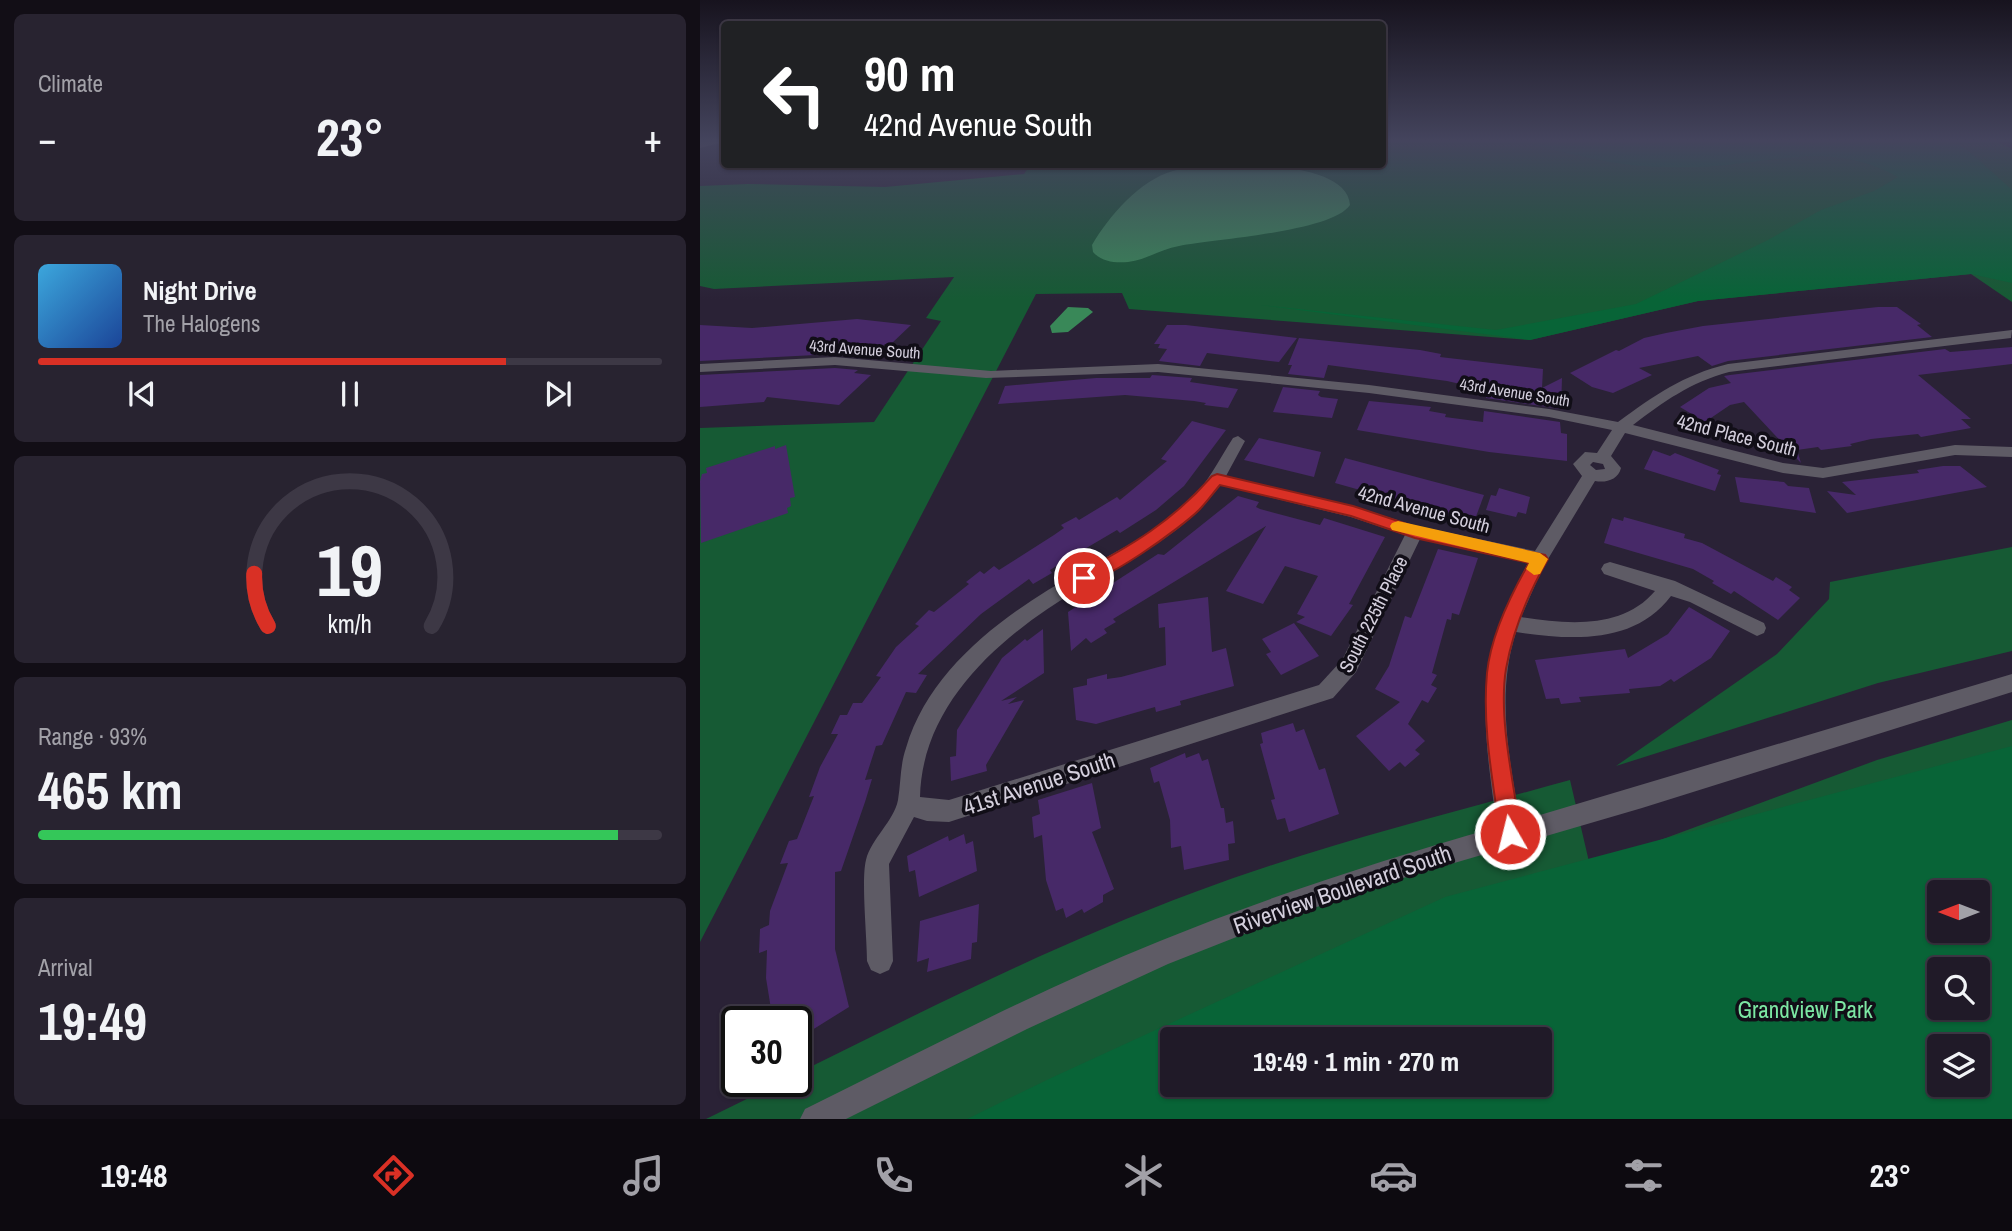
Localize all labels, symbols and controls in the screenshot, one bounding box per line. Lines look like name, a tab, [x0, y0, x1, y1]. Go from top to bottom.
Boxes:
text: 90 m	[864, 40, 956, 106]
icon: left	[749, 49, 840, 140]
text: Climate	[38, 68, 103, 99]
text: 23°	[316, 102, 384, 172]
text: 42nd Avenue South	[864, 103, 1093, 146]
text: −	[38, 113, 56, 164]
text: +	[644, 113, 662, 164]
text: Night Drive	[143, 273, 257, 308]
text: The Halogens	[143, 308, 260, 339]
street label: 43rd Avenue South	[809, 334, 921, 364]
street label: 43rd Avenue South	[1458, 372, 1572, 412]
icon: previous	[123, 375, 161, 413]
icon: pause	[331, 375, 369, 413]
icon: next	[539, 375, 577, 413]
street label: 42nd Place South	[1674, 408, 1800, 462]
street label: 42nd Avenue South	[1355, 479, 1493, 539]
text: 19	[317, 521, 383, 619]
pin	[1054, 548, 1114, 608]
street label: South 225th Place	[1333, 551, 1413, 677]
icon: arrive	[1065, 559, 1103, 597]
text: km/h	[328, 606, 372, 640]
text: Range · 93%	[38, 721, 147, 752]
street label: 41st Avenue South	[959, 744, 1119, 822]
text: 465 km	[38, 755, 183, 825]
position arrow	[1473, 797, 1547, 871]
street label: Riverview Boulevard South	[1229, 837, 1455, 941]
north arrow	[1927, 880, 1990, 943]
map controls	[1927, 880, 1990, 1097]
text: Arrival	[38, 952, 93, 983]
button: search	[1927, 957, 1990, 1020]
text: 19:49	[38, 986, 147, 1056]
park label: Grandview Park	[1737, 994, 1873, 1025]
speed limit sign: 30	[721, 1006, 812, 1097]
button: layers	[1927, 1034, 1990, 1097]
text: 19:49 · 1 min · 270 m	[1253, 1044, 1459, 1079]
icon: directions	[369, 1151, 418, 1200]
icon: music	[619, 1151, 668, 1200]
icon: phone	[869, 1151, 918, 1200]
icon: climate	[1119, 1151, 1168, 1200]
icon: car	[1369, 1151, 1418, 1200]
icon: filters	[1619, 1151, 1668, 1200]
text: 19:48	[101, 1154, 168, 1197]
text: 23°	[1869, 1154, 1911, 1197]

